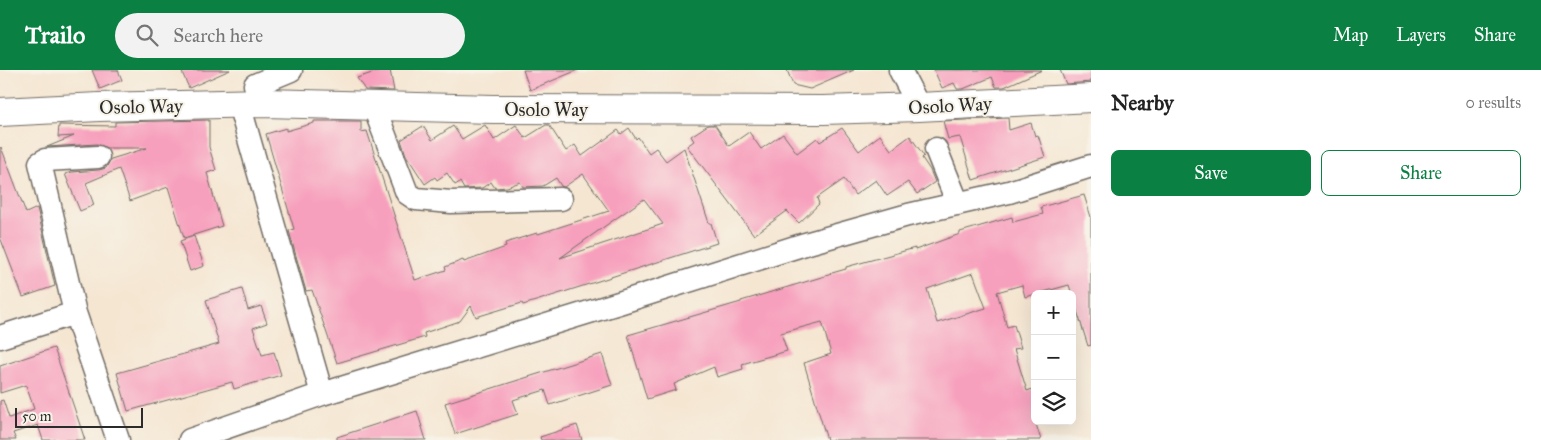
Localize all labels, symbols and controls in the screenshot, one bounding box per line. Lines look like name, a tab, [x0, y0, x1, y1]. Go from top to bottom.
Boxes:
search box	[115, 13, 465, 58]
text: Trailo	[25, 20, 85, 50]
icon: search	[133, 21, 161, 49]
text: Search here	[173, 24, 263, 47]
text: Map	[1333, 24, 1368, 46]
text: Layers	[1396, 24, 1446, 46]
text: Share	[1474, 24, 1516, 46]
text: Nearby	[1111, 90, 1174, 116]
street label: Osolo Way	[908, 92, 994, 119]
text: 0 results	[1466, 93, 1521, 112]
street label: Osolo Way	[99, 94, 184, 119]
street label: Osolo Way	[504, 98, 589, 121]
button: Save	[1111, 150, 1311, 196]
button: Share	[1321, 150, 1521, 196]
map controls	[1031, 290, 1076, 425]
button: +	[1031, 290, 1076, 335]
button: −	[1031, 335, 1076, 380]
button: layers	[1031, 380, 1076, 425]
scale bar	[15, 405, 142, 428]
text: 50 m	[22, 408, 51, 425]

